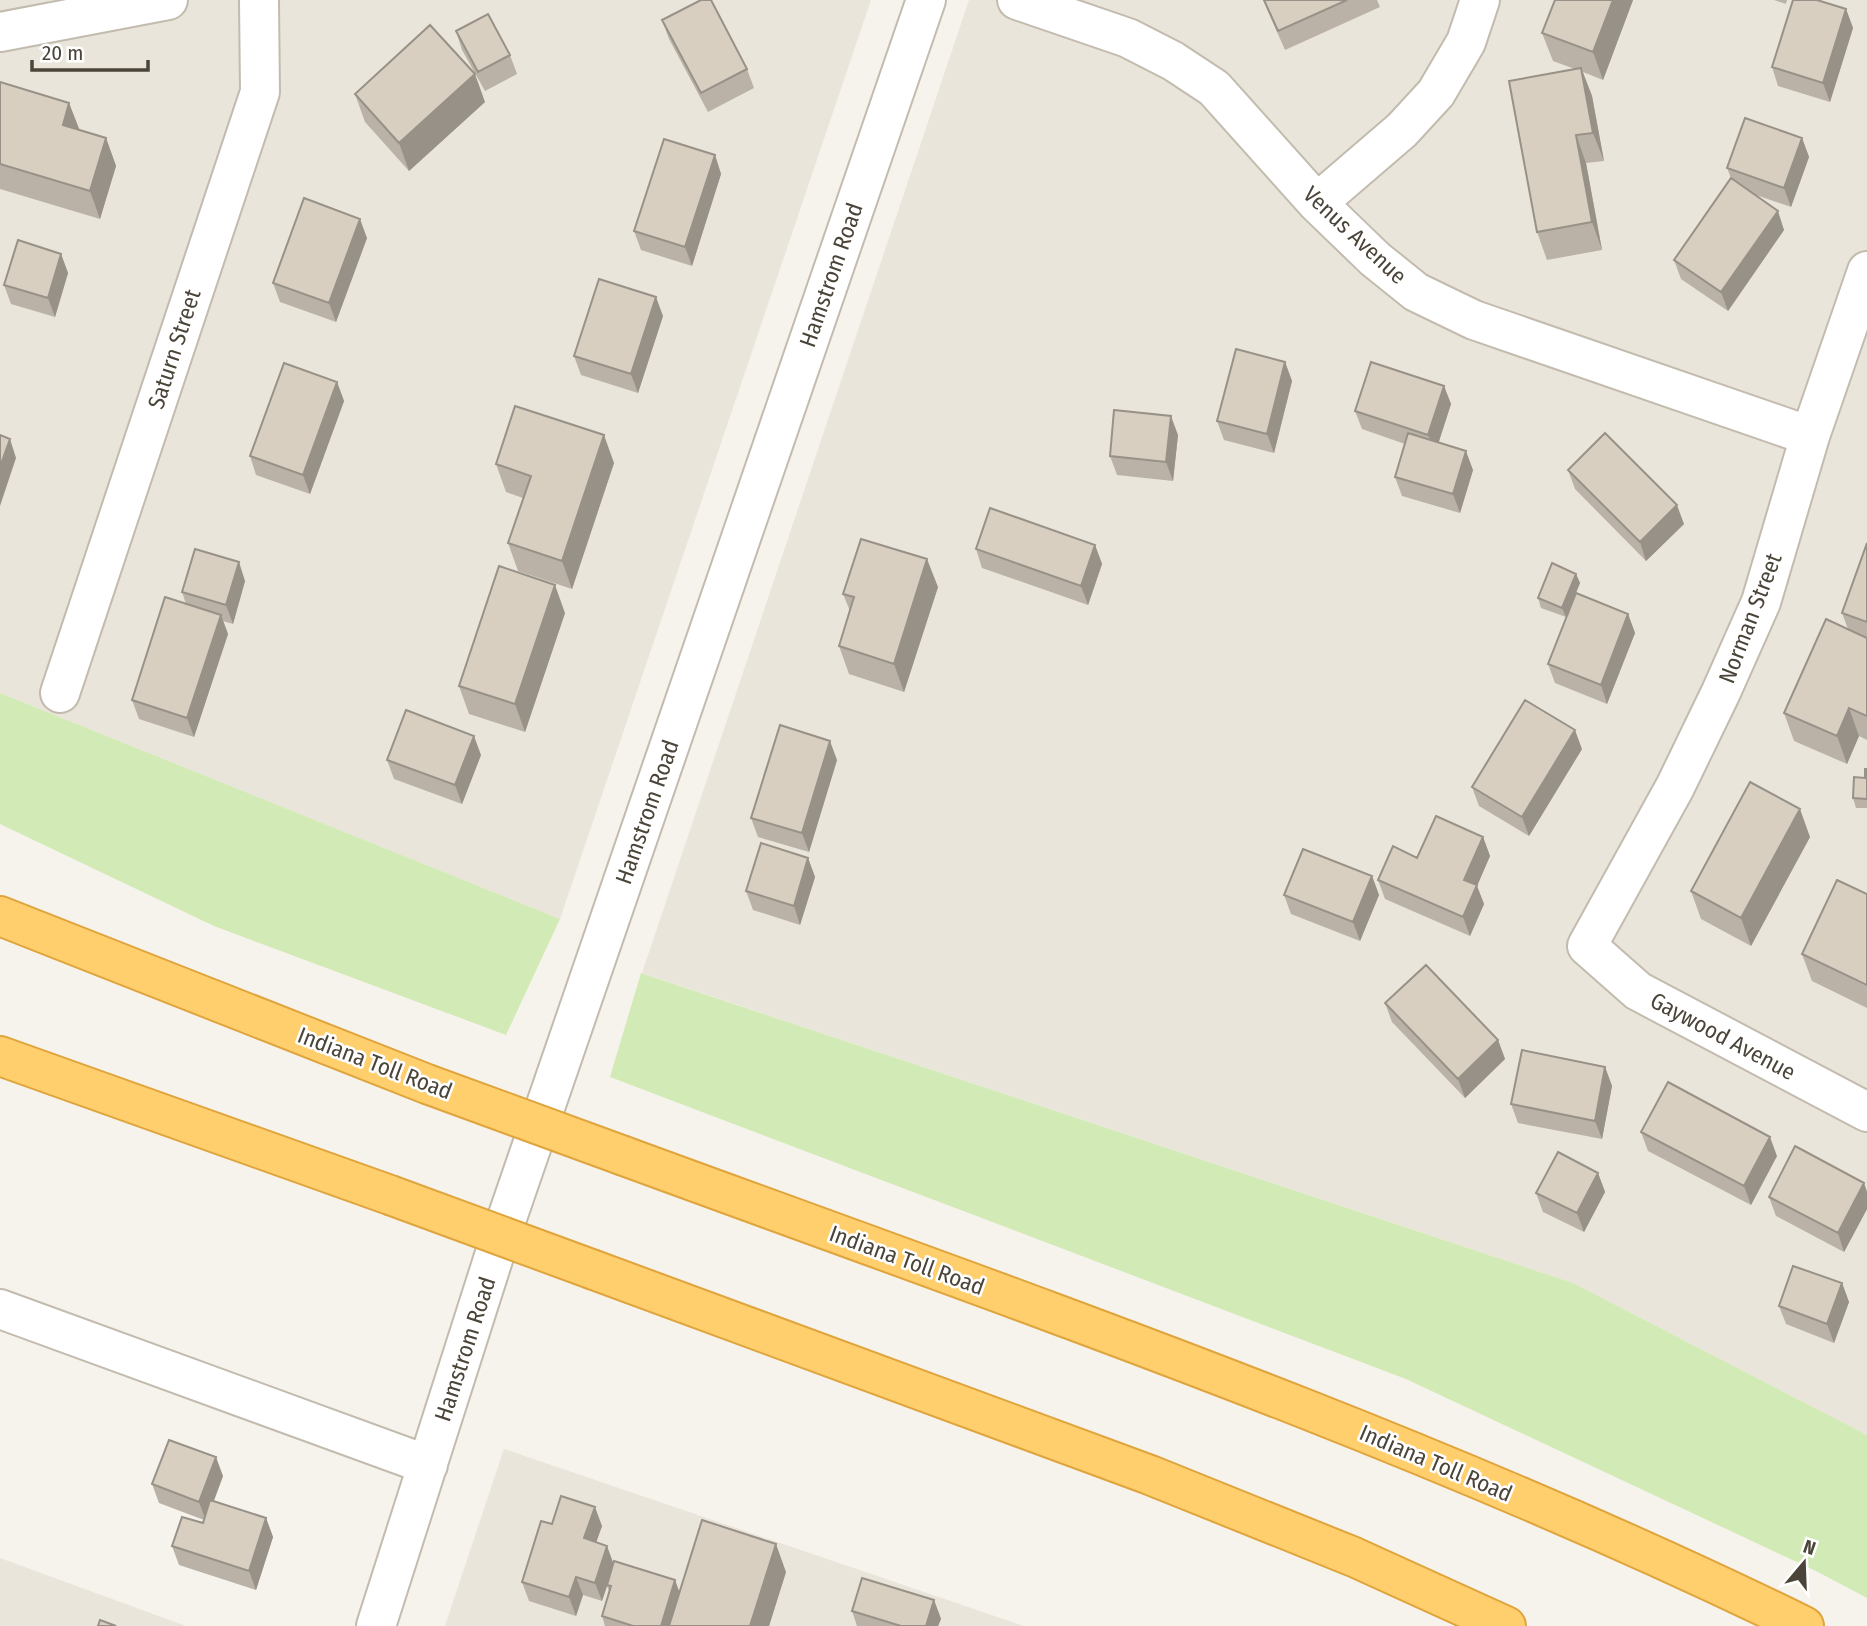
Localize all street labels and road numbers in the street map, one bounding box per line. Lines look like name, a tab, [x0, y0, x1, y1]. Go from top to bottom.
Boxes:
street label: Venus Avenue	[1298, 180, 1412, 290]
street label: Hamstrom Road	[793, 199, 869, 351]
street label: Saturn Street	[141, 285, 207, 412]
street label: Norman Street	[1712, 549, 1788, 687]
street label: Hamstrom Road	[609, 736, 685, 888]
street label: Gaywood Avenue	[1646, 986, 1800, 1086]
street label: Indiana Toll Road	[294, 1021, 456, 1105]
street label: Indiana Toll Road	[826, 1219, 988, 1301]
street label: Hamstrom Road	[428, 1273, 502, 1425]
street label: Indiana Toll Road	[1355, 1418, 1517, 1508]

